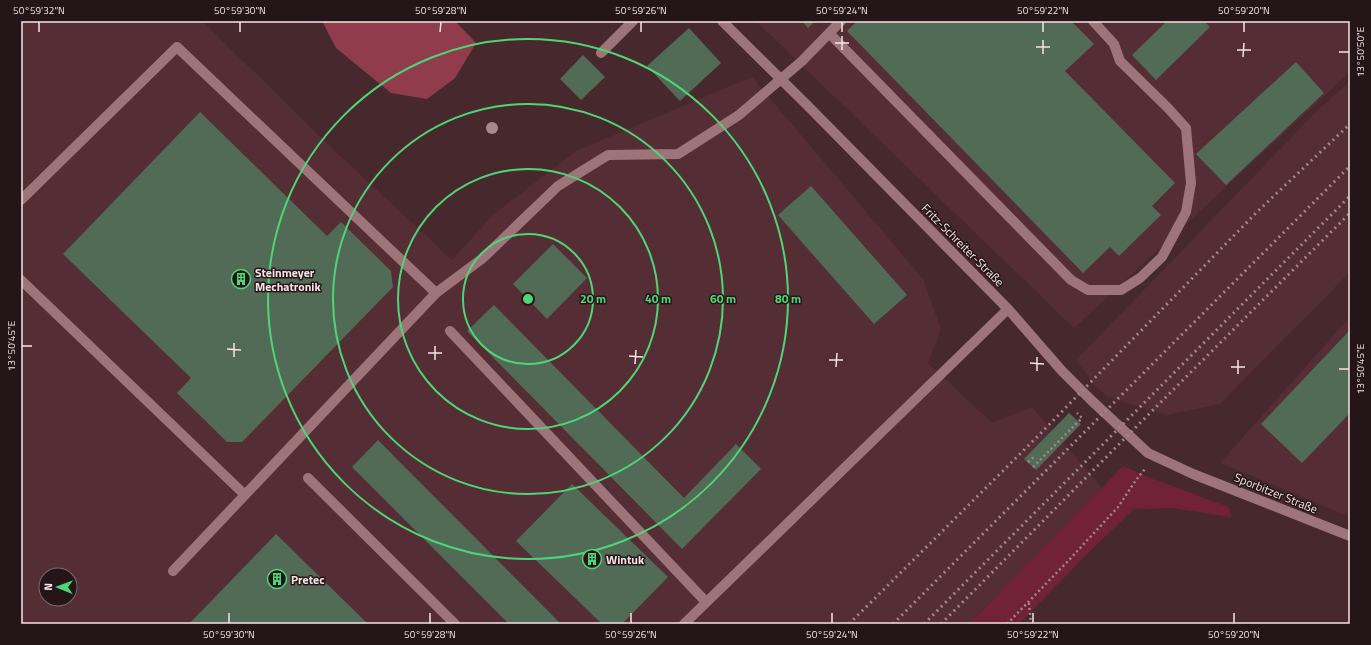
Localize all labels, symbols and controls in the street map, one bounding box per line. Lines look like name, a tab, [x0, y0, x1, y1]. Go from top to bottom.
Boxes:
text: 50°59'32"N	[13, 3, 65, 18]
text: 50°59'30"N	[214, 3, 266, 18]
text: 50°59'28"N	[415, 3, 467, 18]
text: 50°59'26"N	[615, 3, 667, 18]
text: 50°59'24"N	[816, 3, 868, 18]
text: 50°59'22"N	[1017, 3, 1069, 18]
text: 50°59'20"N	[1218, 3, 1270, 18]
text: 13°50'50"E	[1353, 26, 1368, 77]
street label: Fritz-Schreiter-Straße	[917, 199, 1009, 291]
place label: Steinmeyer Mechatronik	[255, 263, 321, 296]
building icon: Steinmeyer Mechatronik	[230, 268, 252, 290]
text: 20 m	[580, 289, 606, 308]
text: 40 m	[645, 289, 671, 308]
text: 60 m	[710, 289, 736, 308]
text: 80 m	[775, 289, 801, 308]
centre of rings	[521, 292, 535, 306]
text: 13°50'45"E	[4, 320, 19, 371]
text: 13°50'45"E	[1353, 343, 1368, 394]
street label: Sporbitzer Straße	[1231, 468, 1321, 518]
building icon: Wintuk	[581, 548, 603, 570]
place label: Wintuk	[606, 550, 645, 569]
north arrow	[38, 567, 78, 607]
building icon: Pretec	[266, 568, 288, 590]
place label: Pretec	[291, 570, 325, 589]
text: N	[40, 583, 56, 591]
text: 50°59'30"N	[203, 627, 255, 642]
text: 50°59'28"N	[404, 627, 456, 642]
text: 50°59'26"N	[605, 627, 657, 642]
text: 50°59'24"N	[806, 627, 858, 642]
text: 50°59'22"N	[1007, 627, 1059, 642]
text: 50°59'20"N	[1208, 627, 1260, 642]

